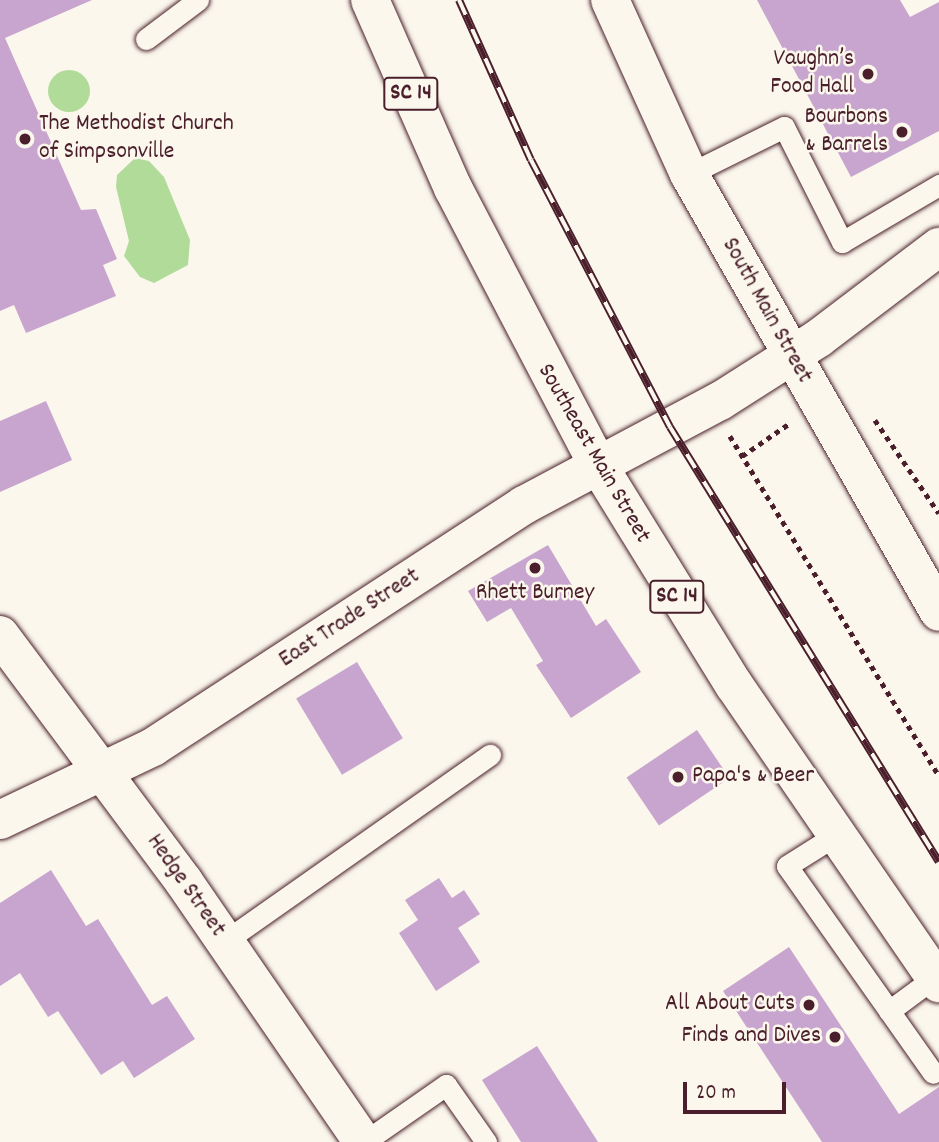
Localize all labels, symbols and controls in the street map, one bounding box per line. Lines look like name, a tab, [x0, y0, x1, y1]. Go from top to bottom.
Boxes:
place label: Vaughn’s Food Hall	[770, 46, 854, 102]
marker: Vaughn’s Food Hall	[860, 66, 876, 82]
road number: SC 14	[383, 74, 439, 114]
place label: Bourbons & Barrels	[804, 104, 888, 160]
place label: The Methodist Church of Simpsonville	[39, 111, 234, 167]
marker: Bourbons & Barrels	[894, 124, 910, 140]
marker: The Methodist Church of Simpsonville	[17, 131, 33, 147]
street label: South Main Street	[714, 233, 818, 389]
street label: Southeast Main Street	[530, 359, 656, 549]
marker: Rhett Burney	[527, 560, 543, 576]
street label: East Trade Street	[274, 563, 426, 675]
road number: SC 14	[649, 578, 705, 617]
place label: Rhett Burney	[476, 580, 594, 608]
place label: Papa's & Beer	[692, 763, 814, 791]
marker: Papa's & Beer	[670, 769, 686, 785]
street label: Hedge Street	[139, 829, 231, 943]
place label: All About Cuts	[665, 991, 795, 1019]
marker: All About Cuts	[801, 997, 817, 1013]
place label: Finds and Dives	[681, 1023, 821, 1051]
marker: Finds and Dives	[827, 1029, 843, 1045]
scale bar	[687, 1068, 790, 1112]
text: 20 m	[696, 1079, 736, 1109]

